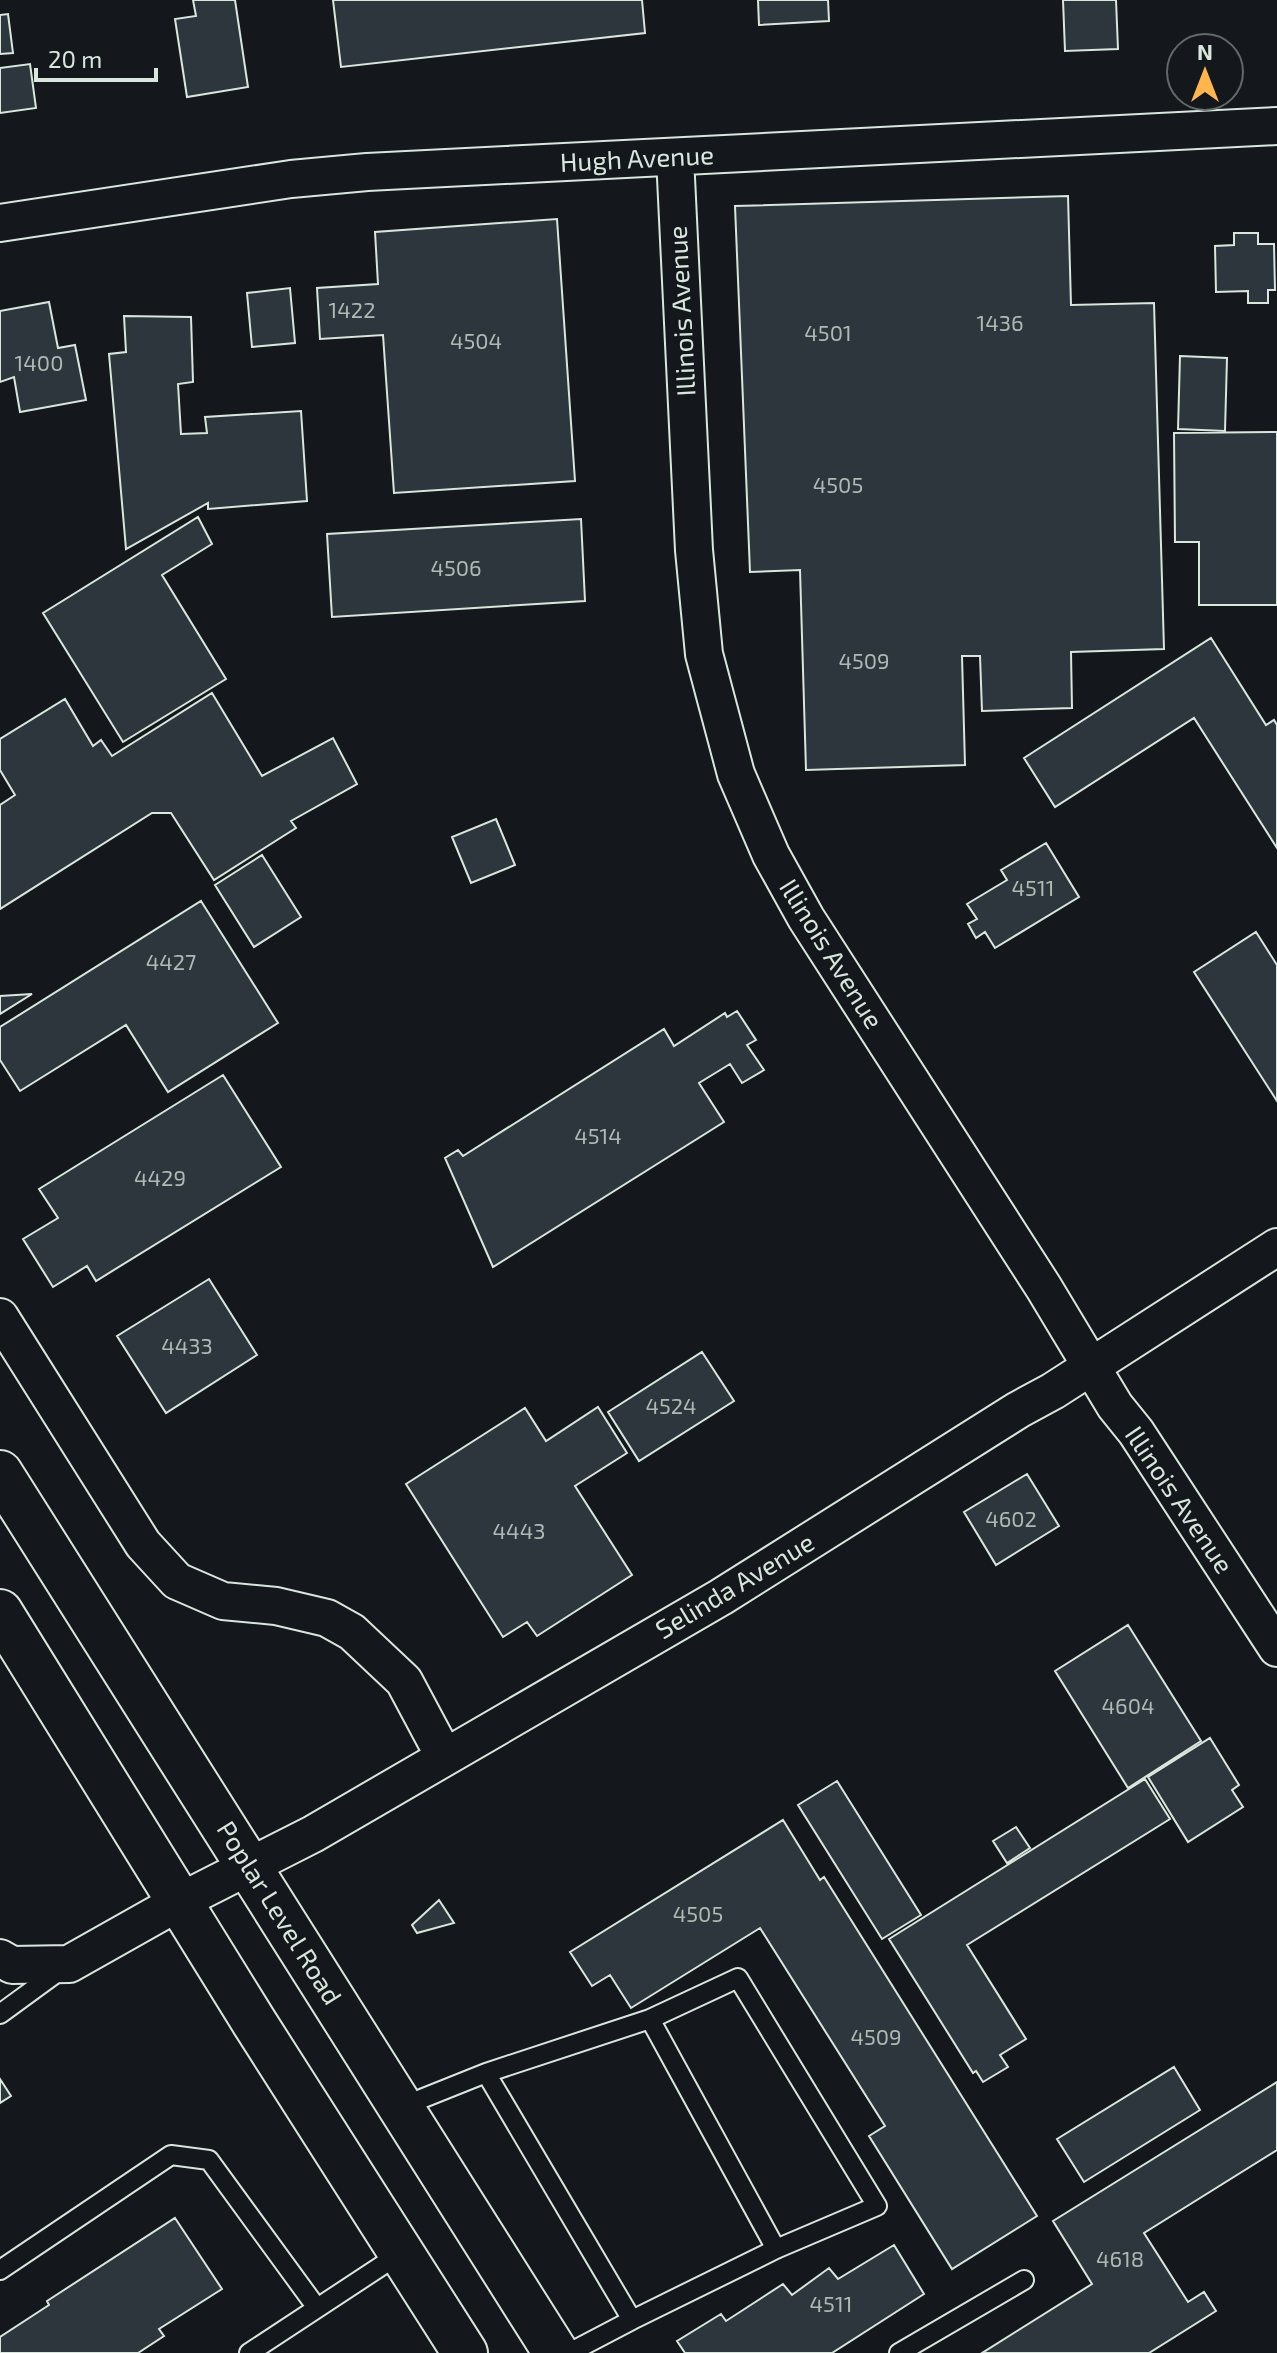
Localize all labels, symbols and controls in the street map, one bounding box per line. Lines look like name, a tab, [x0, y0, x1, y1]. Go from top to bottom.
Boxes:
scale bar	[36, 32, 156, 82]
north arrow	[1165, 32, 1245, 112]
text: N	[1197, 38, 1213, 64]
text: 20 m	[48, 44, 102, 73]
street label: Hugh Avenue	[559, 138, 715, 177]
street label: Illinois Avenue	[661, 225, 700, 397]
house number: 1422	[328, 296, 376, 322]
house number: 1436	[976, 309, 1024, 335]
house number: 4501	[804, 319, 852, 345]
house number: 4504	[450, 327, 502, 353]
house number: 1400	[15, 349, 63, 375]
house number: 4505	[813, 471, 863, 497]
house number: 4506	[430, 554, 482, 580]
house number: 4509	[838, 647, 890, 673]
street label: Illinois Avenue	[774, 873, 891, 1034]
house number: 4511	[1012, 874, 1054, 900]
house number: 4427	[146, 948, 196, 974]
house number: 4514	[574, 1122, 622, 1148]
house number: 4429	[134, 1164, 186, 1190]
house number: 4433	[161, 1332, 213, 1358]
house number: 4524	[645, 1392, 697, 1418]
street label: Illinois Avenue	[1120, 1420, 1241, 1579]
house number: 4602	[985, 1505, 1037, 1531]
house number: 4443	[493, 1517, 545, 1543]
street label: Selinda Avenue	[649, 1525, 819, 1644]
house number: 4604	[1102, 1692, 1154, 1718]
street label: Poplar Level Road	[211, 1815, 349, 2010]
house number: 4505	[673, 1900, 723, 1926]
house number: 4509	[850, 2023, 902, 2049]
house number: 4618	[1096, 2245, 1144, 2271]
house number: 4511	[810, 2290, 852, 2316]

